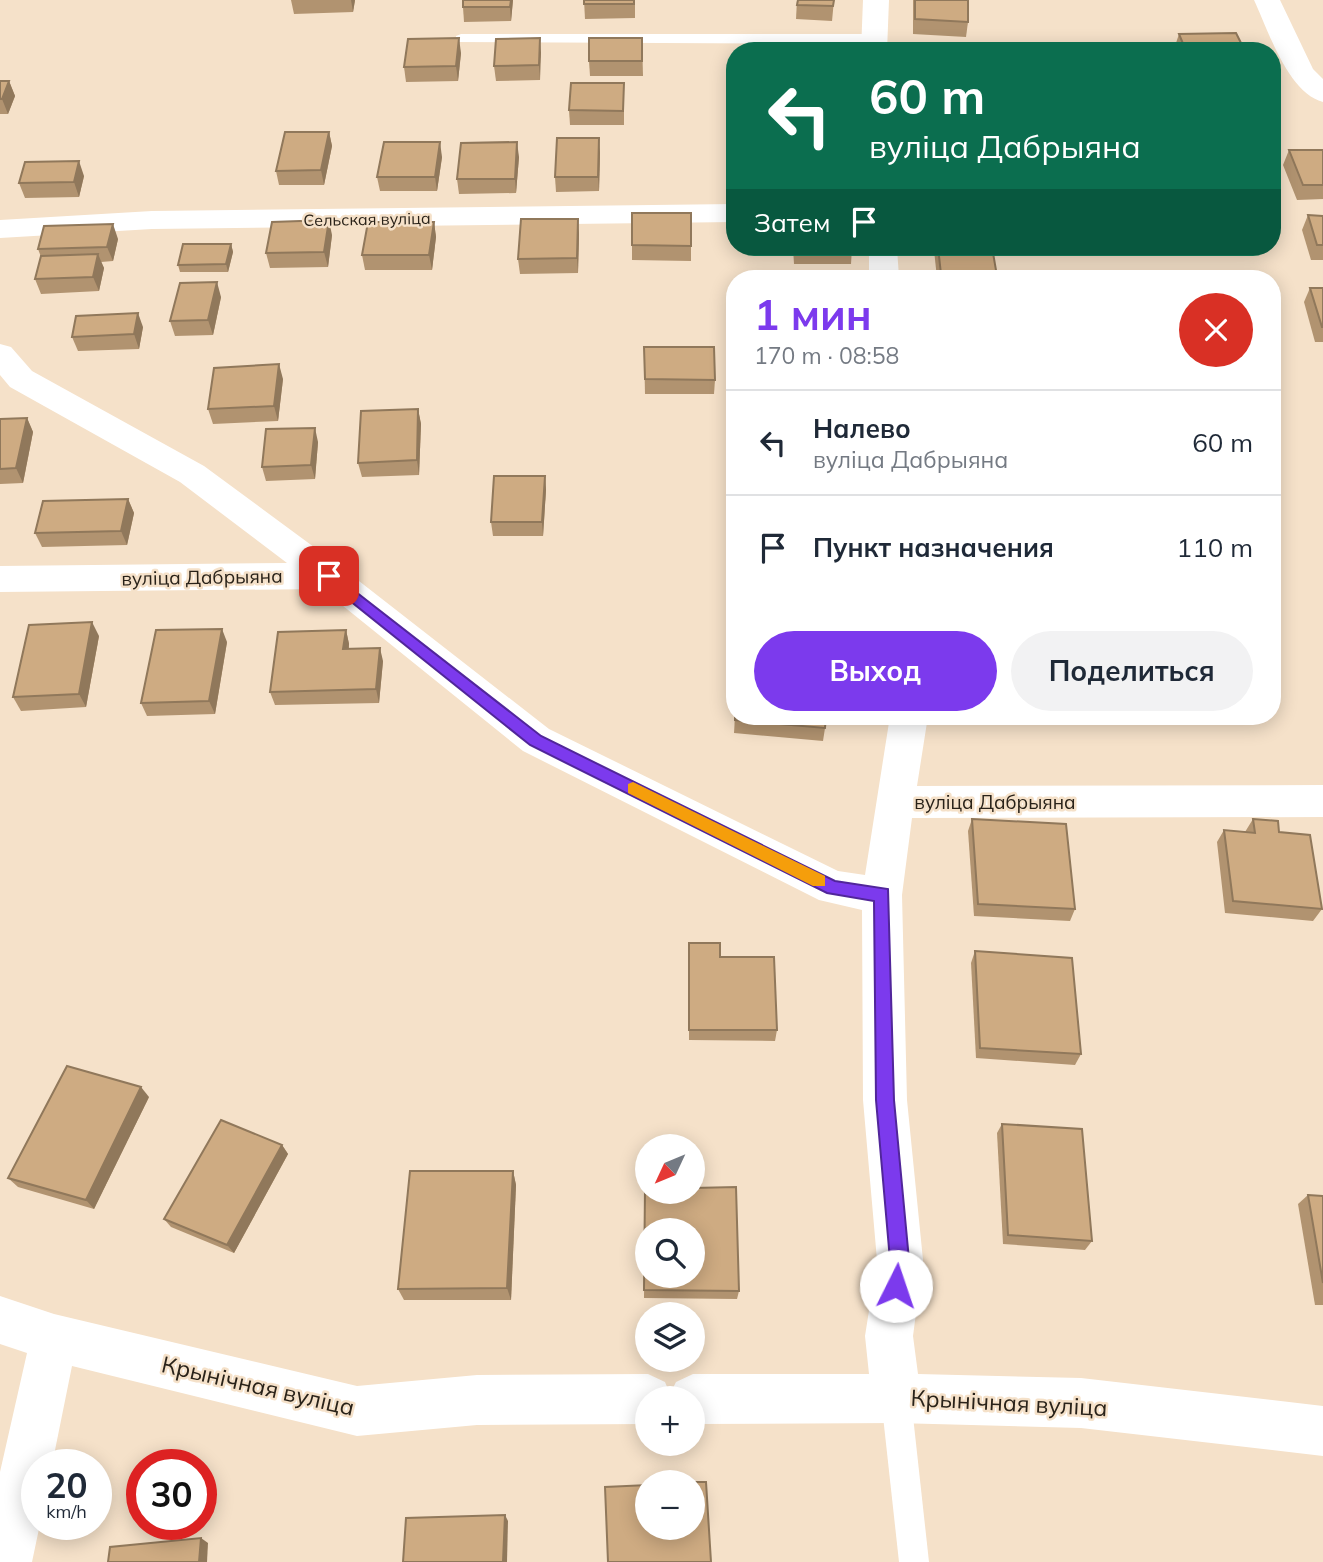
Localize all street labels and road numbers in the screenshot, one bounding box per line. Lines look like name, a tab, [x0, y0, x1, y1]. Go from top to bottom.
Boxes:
street label: Сельская вуліца	[303, 208, 431, 230]
street label: вуліца Дабрыяна	[121, 564, 283, 590]
street label: вуліца Дабрыяна	[914, 790, 1076, 814]
street label: Крынічная вуліца	[159, 1349, 357, 1422]
street label: Крынічная вуліца	[910, 1383, 1108, 1422]

